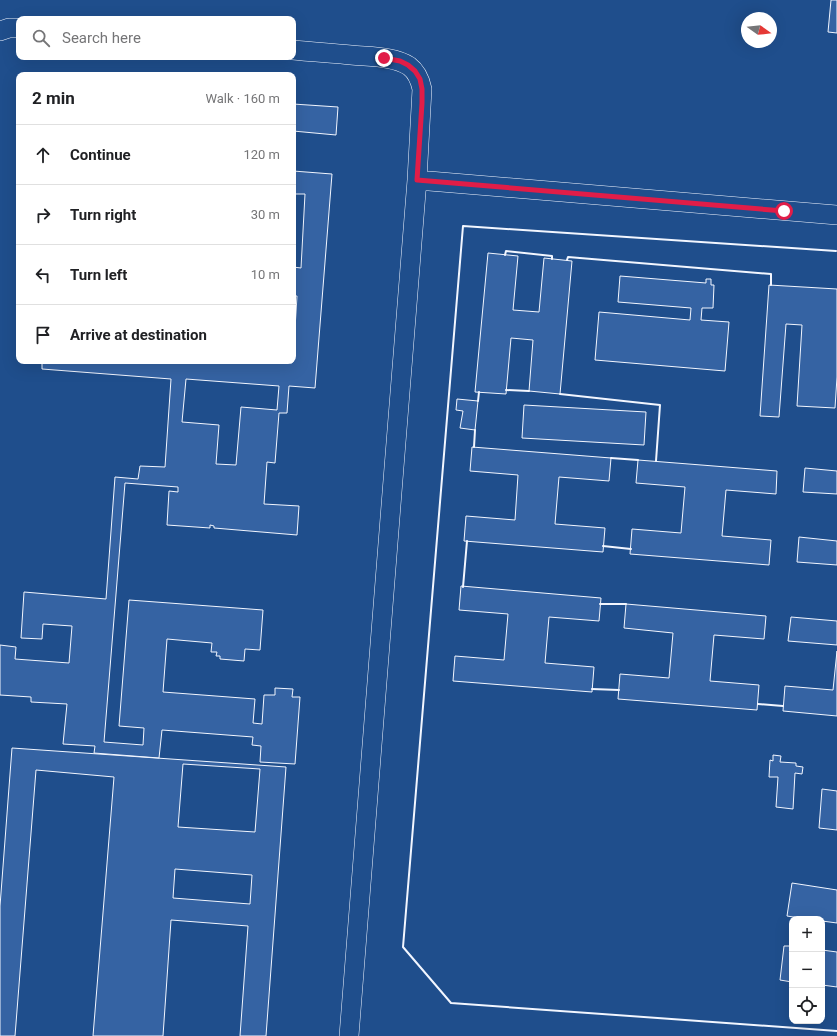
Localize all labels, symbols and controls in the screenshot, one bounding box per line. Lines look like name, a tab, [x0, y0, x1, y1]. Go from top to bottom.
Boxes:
north arrow	[741, 12, 777, 48]
search box	[16, 16, 296, 60]
icon: search	[30, 27, 52, 49]
text: Search here	[62, 29, 141, 47]
route end	[375, 49, 393, 67]
text: 2 min	[32, 88, 75, 108]
text: Walk · 160 m	[205, 91, 280, 106]
icon: ahead	[32, 144, 54, 166]
text: Continue	[70, 146, 131, 164]
text: 120 m	[243, 147, 280, 162]
route start	[775, 202, 793, 220]
icon: right	[32, 204, 54, 226]
text: Turn right	[70, 206, 136, 224]
text: 30 m	[251, 207, 280, 222]
icon: left	[32, 264, 54, 286]
text: Turn left	[70, 266, 127, 284]
text: 10 m	[251, 267, 280, 282]
icon: arrive	[32, 324, 54, 346]
text: Arrive at destination	[70, 326, 207, 344]
map controls	[789, 916, 825, 1024]
button: +	[789, 916, 825, 952]
button: −	[789, 952, 825, 988]
button: locate	[789, 988, 825, 1024]

